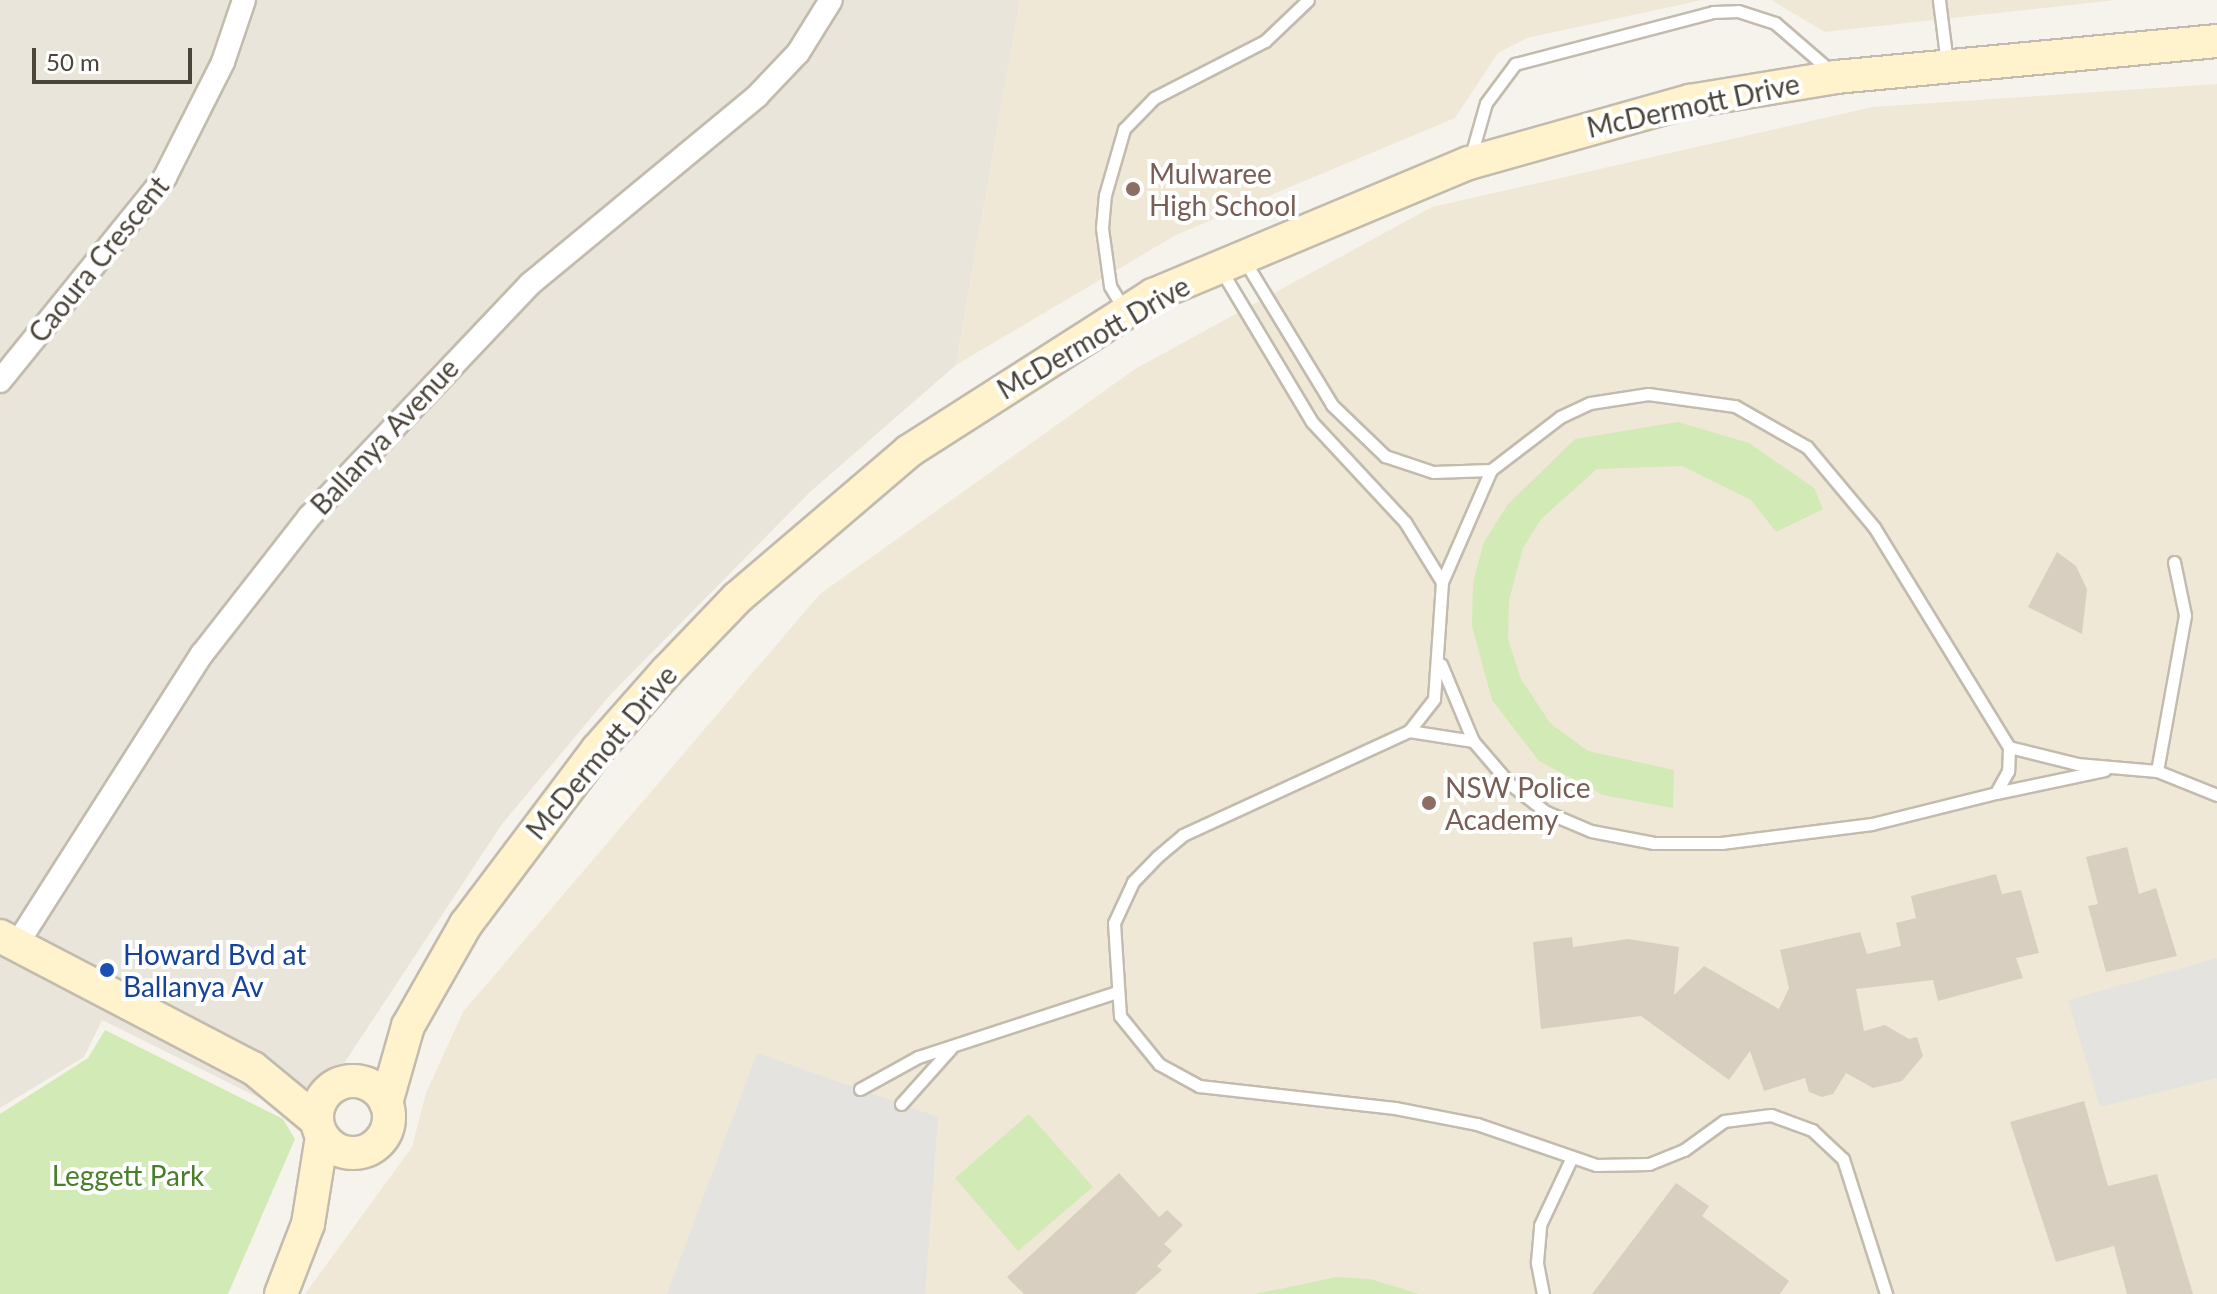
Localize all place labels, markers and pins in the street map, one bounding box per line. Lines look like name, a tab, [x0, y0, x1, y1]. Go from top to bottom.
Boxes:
place label: Mulwaree High School	[1149, 156, 1297, 222]
marker: Mulwaree High School	[1124, 180, 1142, 198]
place label: NSW Police Academy	[1445, 770, 1591, 836]
marker: NSW Police Academy	[1420, 794, 1438, 812]
place label: Howard Bvd at Ballanya Av	[123, 937, 306, 1003]
marker: Howard Bvd at Ballanya Av	[98, 961, 116, 979]

